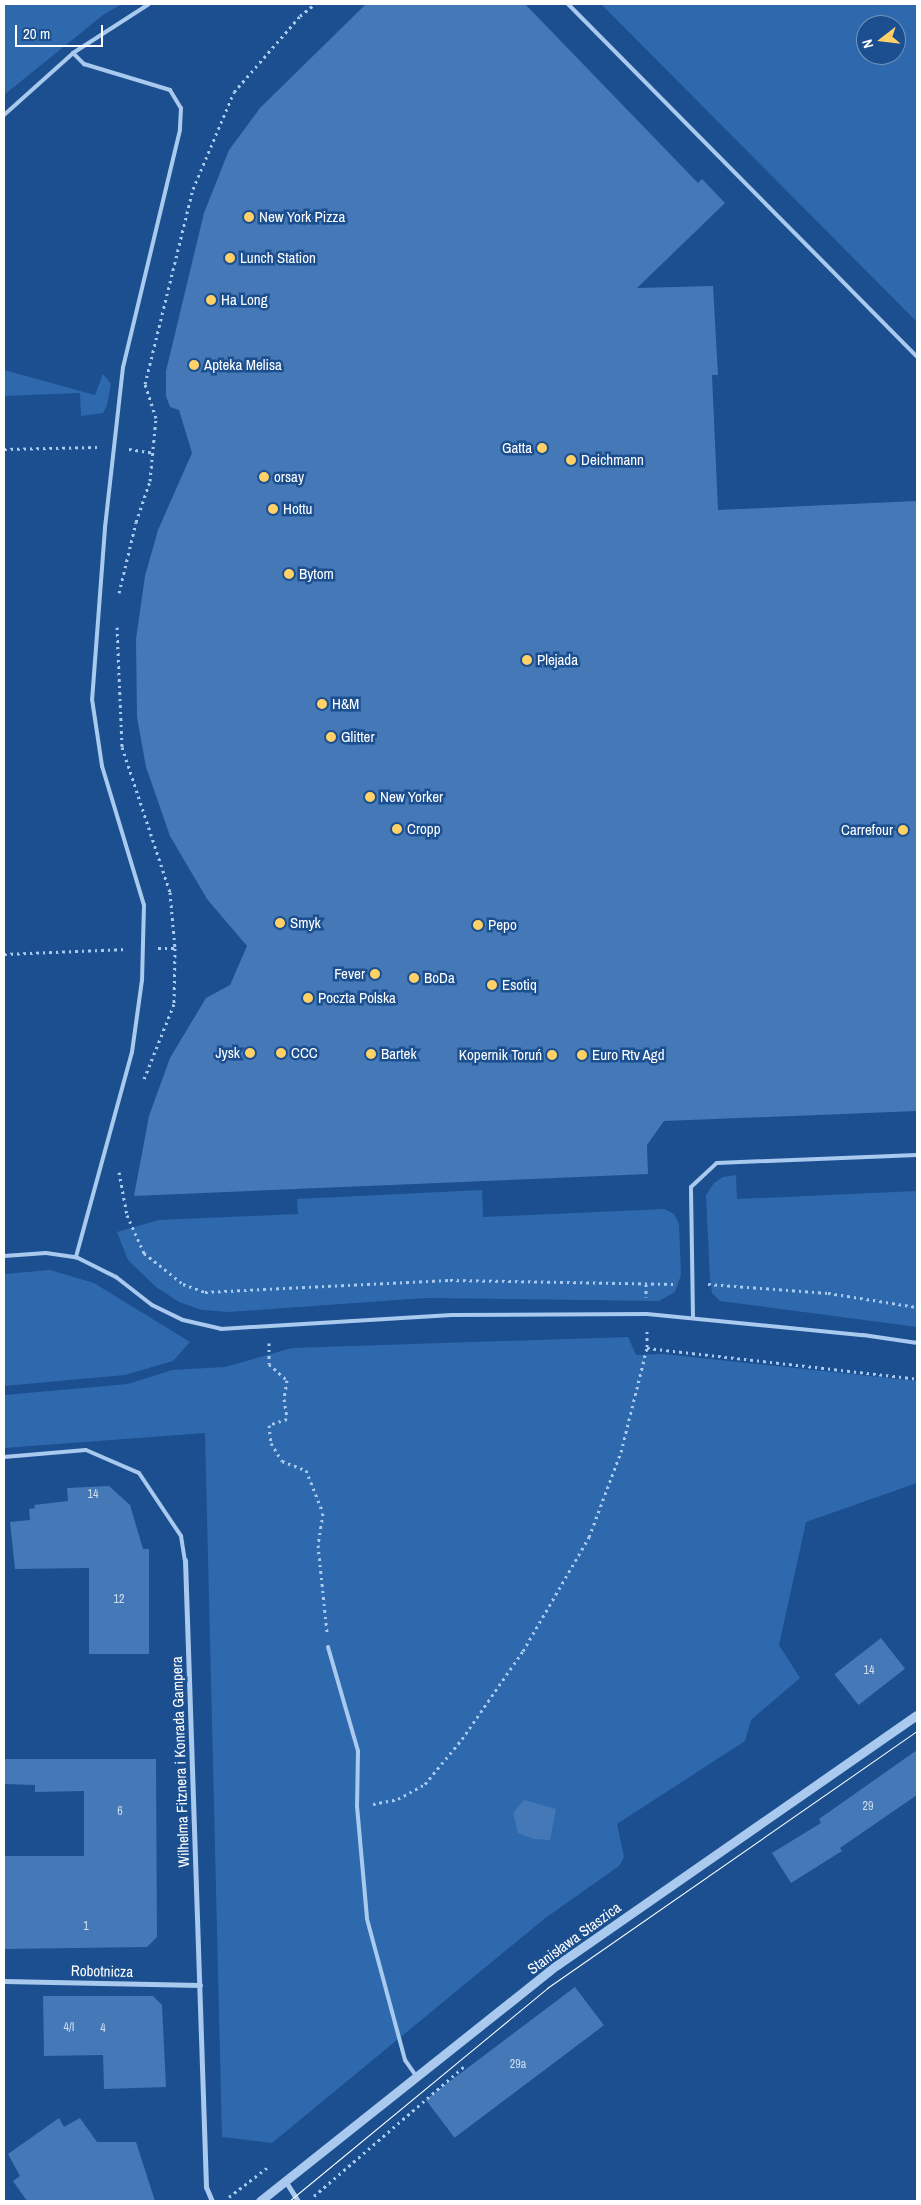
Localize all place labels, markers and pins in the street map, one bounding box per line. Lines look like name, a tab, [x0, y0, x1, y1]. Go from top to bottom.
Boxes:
place label: New York Pizza	[259, 208, 346, 226]
marker: New York Pizza	[243, 211, 255, 223]
place label: Lunch Station	[240, 249, 316, 267]
marker: Lunch Station	[224, 252, 236, 264]
place label: Ha Long	[221, 291, 267, 309]
marker: Ha Long	[205, 294, 217, 306]
place label: Apteka Melisa	[204, 356, 282, 374]
marker: Apteka Melisa	[188, 359, 200, 371]
place label: Gatta	[502, 439, 532, 457]
marker: Gatta	[536, 442, 548, 454]
place label: Deichmann	[581, 451, 644, 469]
marker: Deichmann	[565, 454, 577, 466]
place label: orsay	[274, 468, 304, 486]
marker: orsay	[258, 471, 270, 483]
place label: Hottu	[283, 500, 312, 518]
marker: Hottu	[267, 503, 279, 515]
place label: Bytom	[299, 565, 334, 583]
marker: Bytom	[283, 568, 295, 580]
place label: Plejada	[537, 651, 578, 669]
marker: Plejada	[521, 654, 533, 666]
place label: H&M	[332, 695, 359, 713]
marker: H&M	[316, 698, 328, 710]
place label: Glitter	[341, 728, 374, 746]
marker: Glitter	[325, 731, 337, 743]
place label: New Yorker	[380, 788, 443, 806]
marker: New Yorker	[364, 791, 376, 803]
place label: Cropp	[407, 820, 440, 838]
place label: Carrefour	[841, 821, 893, 839]
marker: Cropp	[391, 823, 403, 835]
marker: Carrefour	[897, 824, 909, 836]
place label: Smyk	[290, 914, 321, 932]
place label: Pepo	[488, 916, 517, 934]
marker: Smyk	[274, 917, 286, 929]
marker: Pepo	[472, 919, 484, 931]
place label: Fever	[334, 965, 365, 983]
marker: Fever	[369, 968, 381, 980]
place label: BoDa	[424, 969, 455, 987]
marker: BoDa	[408, 972, 420, 984]
place label: Esotiq	[502, 976, 537, 994]
marker: Esotiq	[486, 979, 498, 991]
place label: Poczta Polska	[318, 989, 396, 1007]
marker: Poczta Polska	[302, 992, 314, 1004]
place label: Jysk	[215, 1044, 240, 1062]
place label: CCC	[291, 1044, 318, 1062]
place label: Bartek	[381, 1045, 417, 1063]
place label: Kopernik Toruń	[459, 1046, 542, 1064]
place label: Euro Rtv Agd	[592, 1046, 665, 1064]
marker: Jysk	[244, 1047, 256, 1059]
marker: CCC	[275, 1047, 287, 1059]
marker: Bartek	[365, 1048, 377, 1060]
marker: Kopernik Toruń	[546, 1049, 558, 1061]
marker: Euro Rtv Agd	[576, 1049, 588, 1061]

